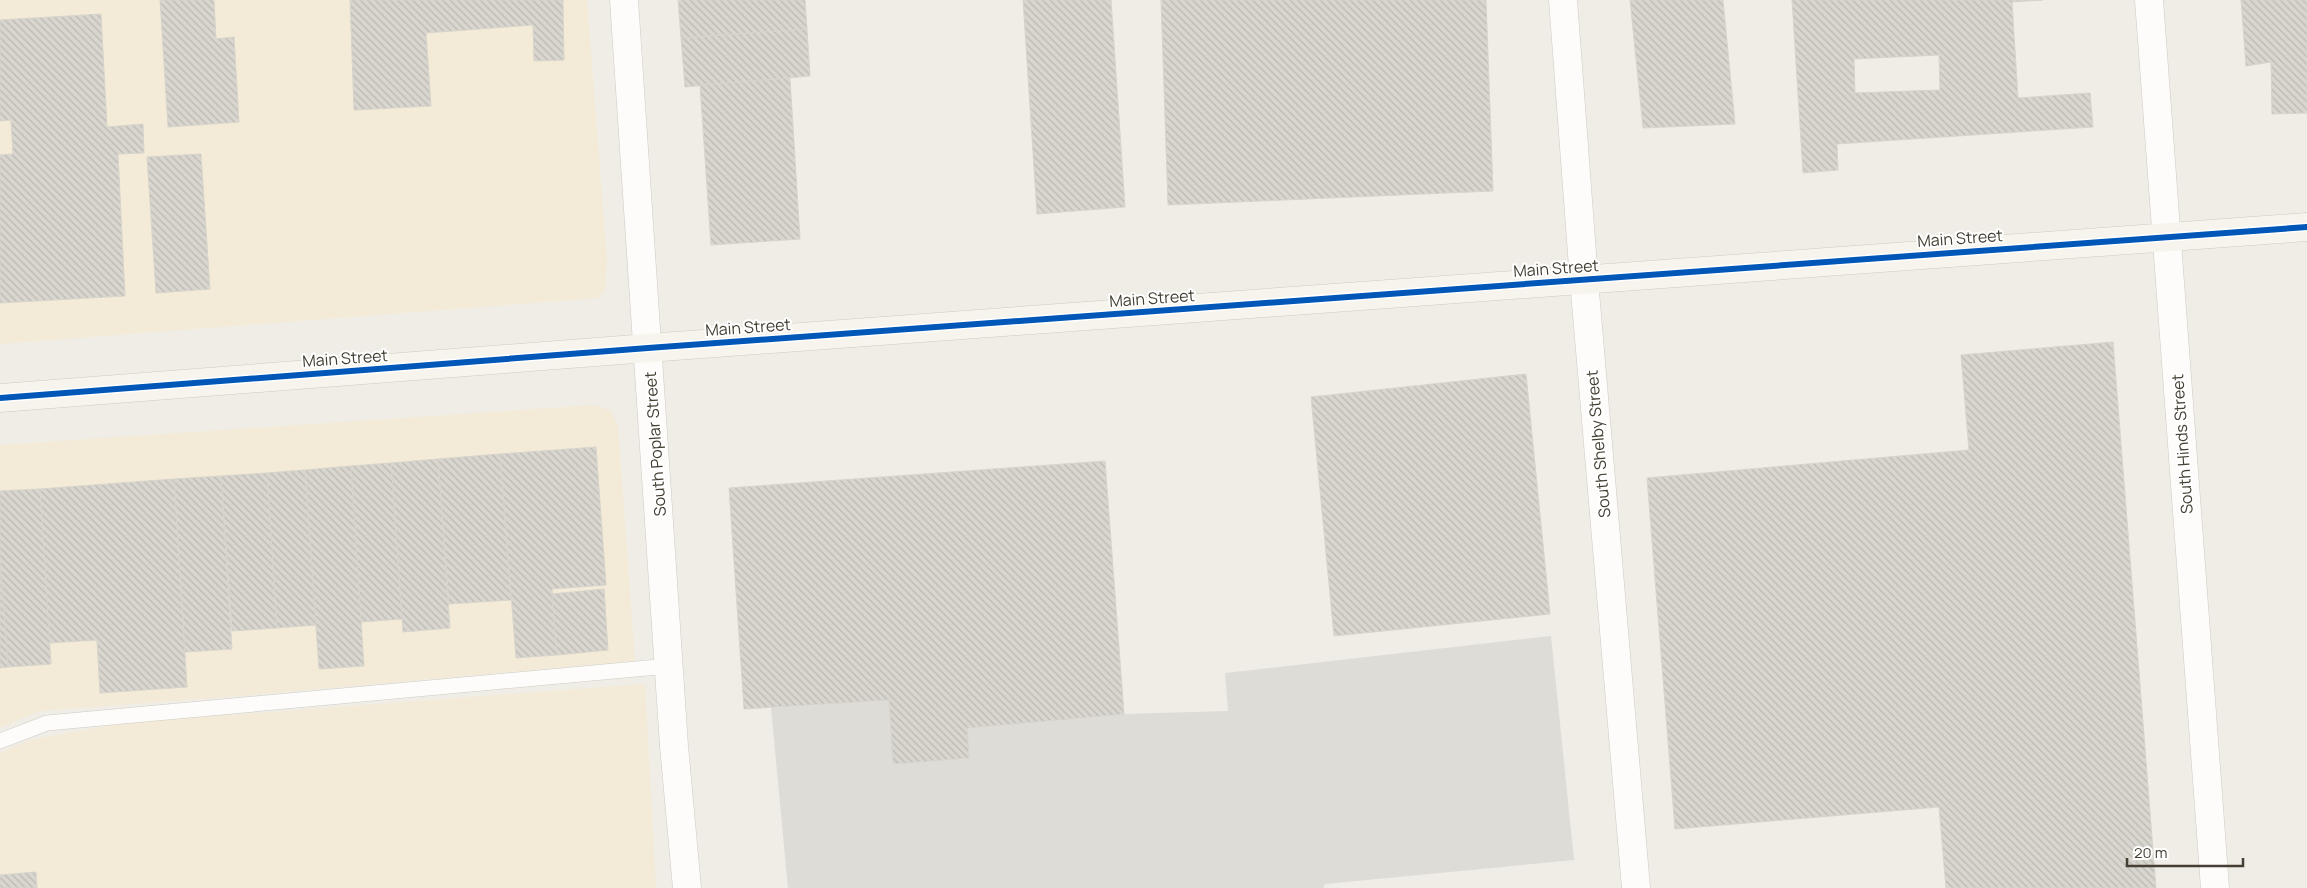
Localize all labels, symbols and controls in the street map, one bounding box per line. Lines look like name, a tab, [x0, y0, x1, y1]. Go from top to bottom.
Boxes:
street label: Main Street	[1916, 224, 2004, 252]
street label: Main Street	[1512, 254, 1600, 282]
street label: Main Street	[1108, 284, 1196, 312]
street label: Main Street	[704, 313, 792, 341]
street label: Main Street	[301, 344, 389, 372]
street label: South Shelby Street	[1581, 369, 1615, 519]
street label: South Poplar Street	[639, 371, 671, 517]
street label: South Hinds Street	[2166, 373, 2198, 515]
scale bar	[2127, 836, 2243, 868]
text: 20 m	[2134, 842, 2167, 863]

